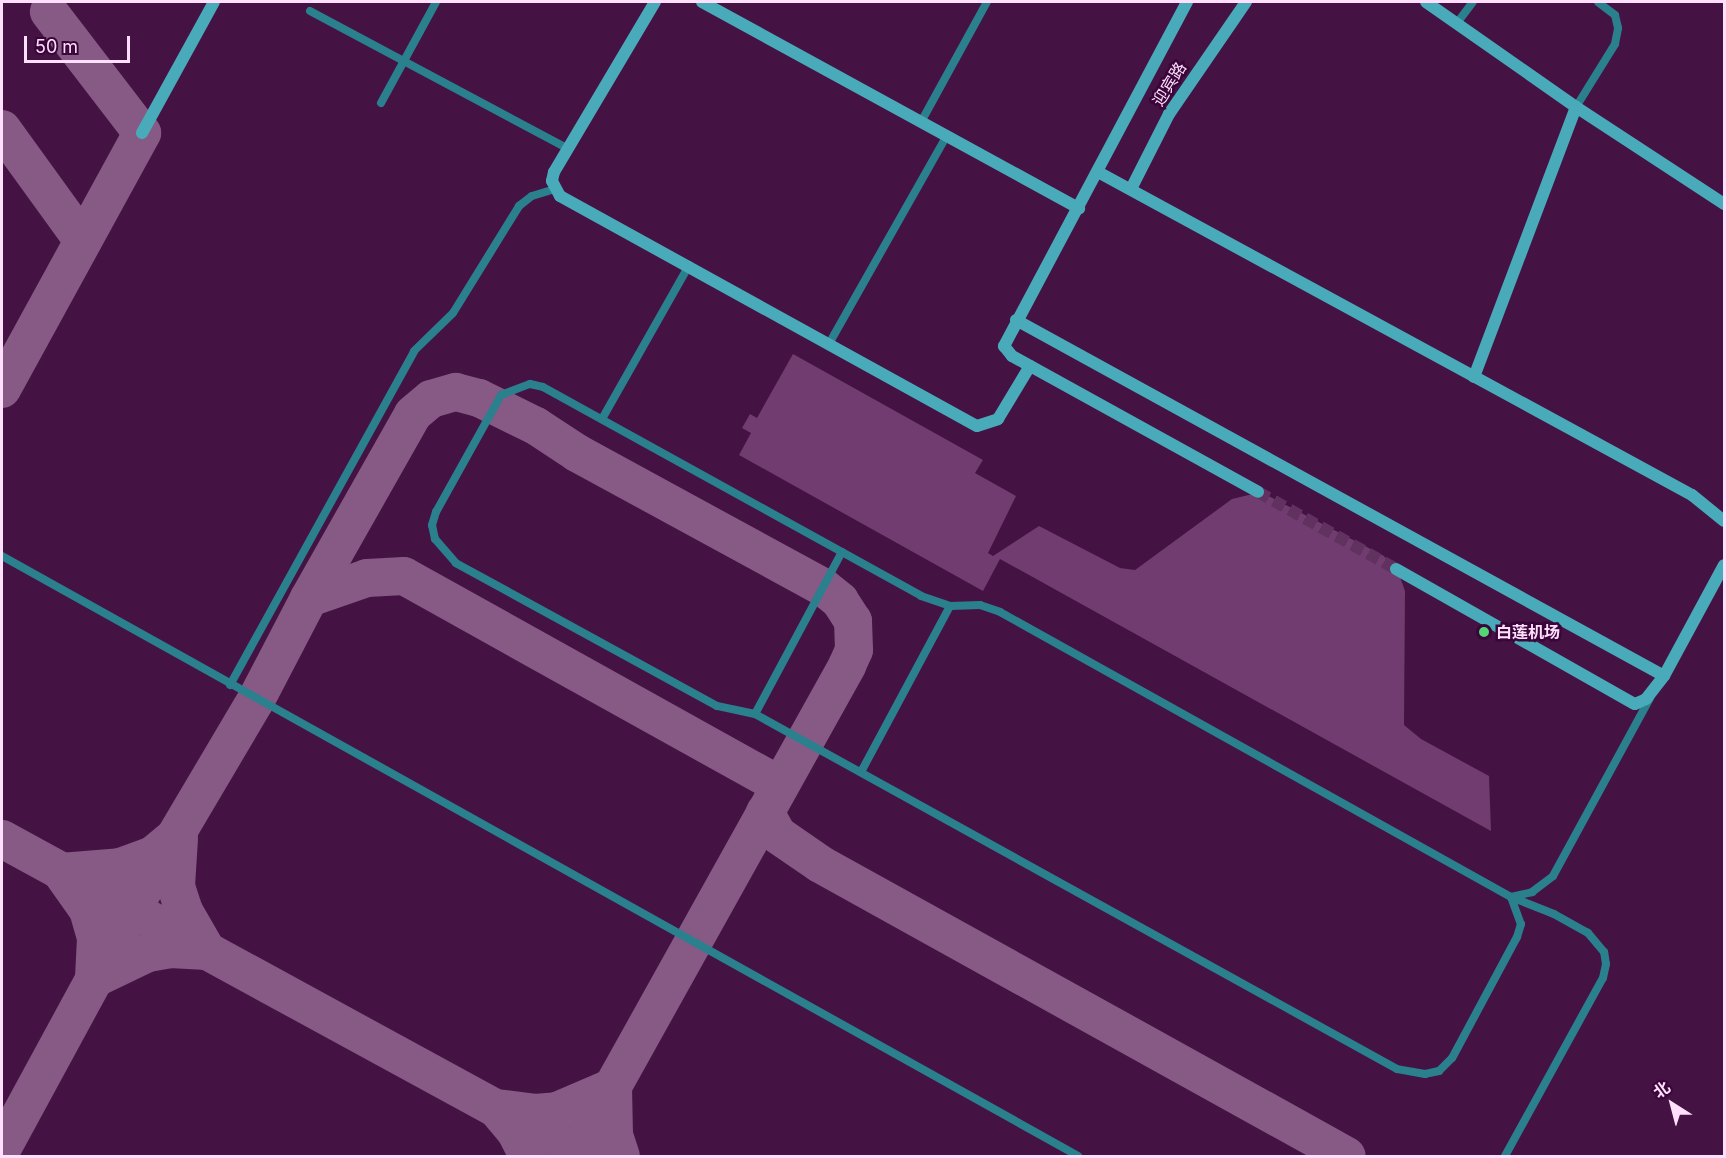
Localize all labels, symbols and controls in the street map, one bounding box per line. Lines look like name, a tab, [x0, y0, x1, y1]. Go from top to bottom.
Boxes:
scale bar	[27, 24, 134, 62]
text: 50 m	[35, 36, 78, 57]
street label: 迎宾路	[1148, 59, 1190, 109]
place label: 白莲机场	[1496, 622, 1560, 642]
marker: 白莲机场	[1477, 625, 1491, 639]
north arrow	[1642, 1074, 1702, 1134]
text: 北	[1649, 1077, 1674, 1102]

